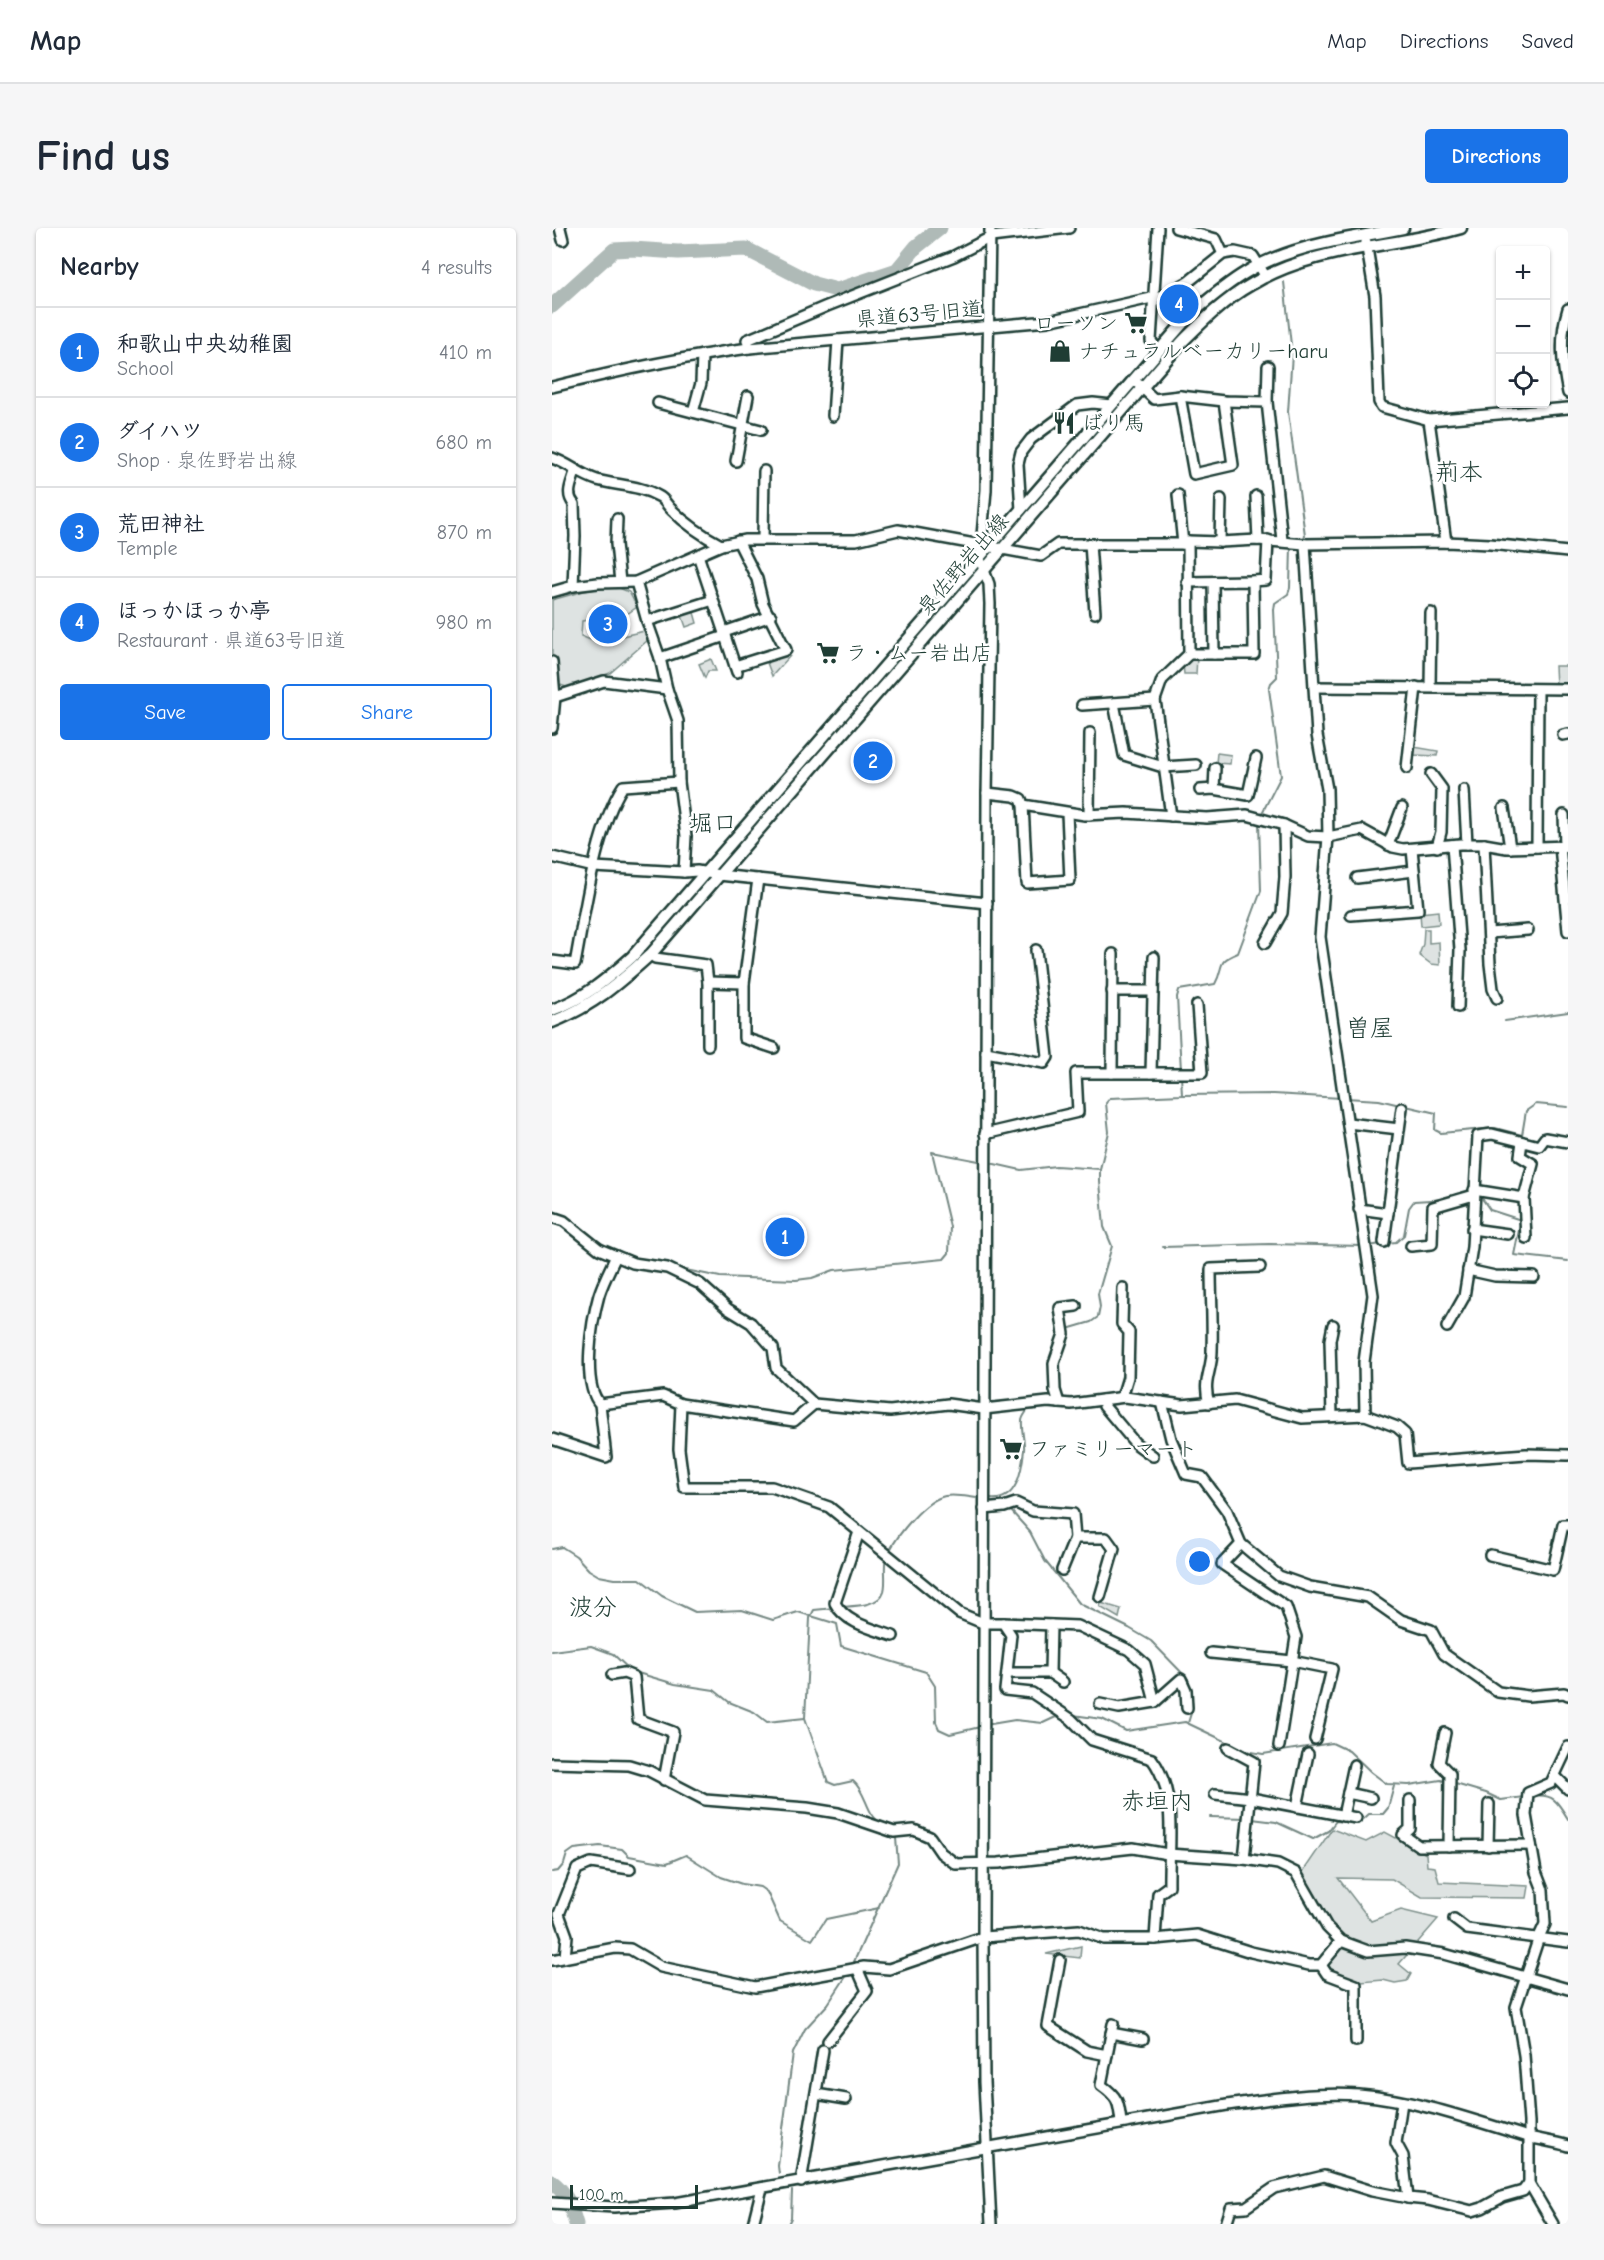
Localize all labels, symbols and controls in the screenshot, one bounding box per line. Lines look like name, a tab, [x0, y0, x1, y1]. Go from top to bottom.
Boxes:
text: Map	[30, 25, 81, 57]
text: Map	[1327, 29, 1367, 53]
text: Directions	[1400, 29, 1489, 53]
text: Saved	[1522, 29, 1574, 53]
button: Directions	[1425, 129, 1568, 183]
text: Find us	[36, 132, 170, 181]
map controls	[1496, 246, 1550, 408]
button: +	[1496, 246, 1550, 300]
text: Nearby	[60, 252, 139, 282]
text: 4 results	[421, 256, 492, 279]
pin: 4	[1160, 282, 1198, 326]
street label: 県道63号旧道	[855, 297, 983, 331]
button: −	[1496, 300, 1550, 354]
supermarket icon: ローソン	[1123, 310, 1149, 336]
place label: ローソン	[1034, 311, 1118, 335]
text: 和歌山中央幼稚園	[117, 331, 293, 357]
shop icon: ナチュラルベーカリーharu	[1047, 338, 1073, 364]
place label: ナチュラルベーカリーharu	[1078, 339, 1328, 363]
text: 1	[76, 341, 83, 364]
text: 410 m	[439, 341, 492, 364]
button: locate	[1496, 354, 1550, 408]
text: School	[117, 357, 174, 380]
restaurant icon: ばり馬	[1051, 410, 1077, 436]
place label: ばり馬	[1082, 411, 1145, 435]
text: ダイハツ	[117, 418, 203, 444]
text: 2	[75, 431, 84, 454]
text: 680 m	[435, 431, 492, 454]
text: Shop · 泉佐野岩出線	[117, 449, 297, 472]
district label: 荊本	[1435, 458, 1483, 486]
street label: 泉佐野岩出線	[913, 509, 1013, 619]
text: 荒田神社	[117, 511, 205, 537]
text: 3	[75, 521, 84, 544]
text: 870 m	[437, 521, 492, 544]
text: Temple	[117, 537, 177, 560]
text: ほっかほっか亭	[117, 598, 271, 624]
pin: 3	[588, 602, 628, 646]
text: 4	[75, 611, 84, 634]
text: 980 m	[436, 611, 492, 634]
text: Restaurant · 県道63号旧道	[117, 629, 345, 652]
supermarket icon: ラ・ムー岩出店	[815, 640, 841, 666]
place label: ラ・ムー岩出店	[846, 641, 992, 665]
button: Save	[60, 684, 270, 740]
button: Share	[282, 684, 492, 740]
pin: 2	[854, 738, 892, 784]
district label: 堀口	[689, 809, 737, 837]
district label: 曽屋	[1346, 1014, 1394, 1042]
pin: 1	[766, 1214, 804, 1260]
supermarket icon: ファミリーマート	[998, 1436, 1024, 1462]
place label: ファミリーマート	[1029, 1437, 1197, 1461]
your location	[1185, 1547, 1214, 1576]
district label: 波分	[569, 1593, 617, 1621]
district label: 赤垣内	[1121, 1787, 1193, 1815]
scale bar	[570, 2182, 698, 2210]
text: 100 m	[579, 2186, 623, 2204]

